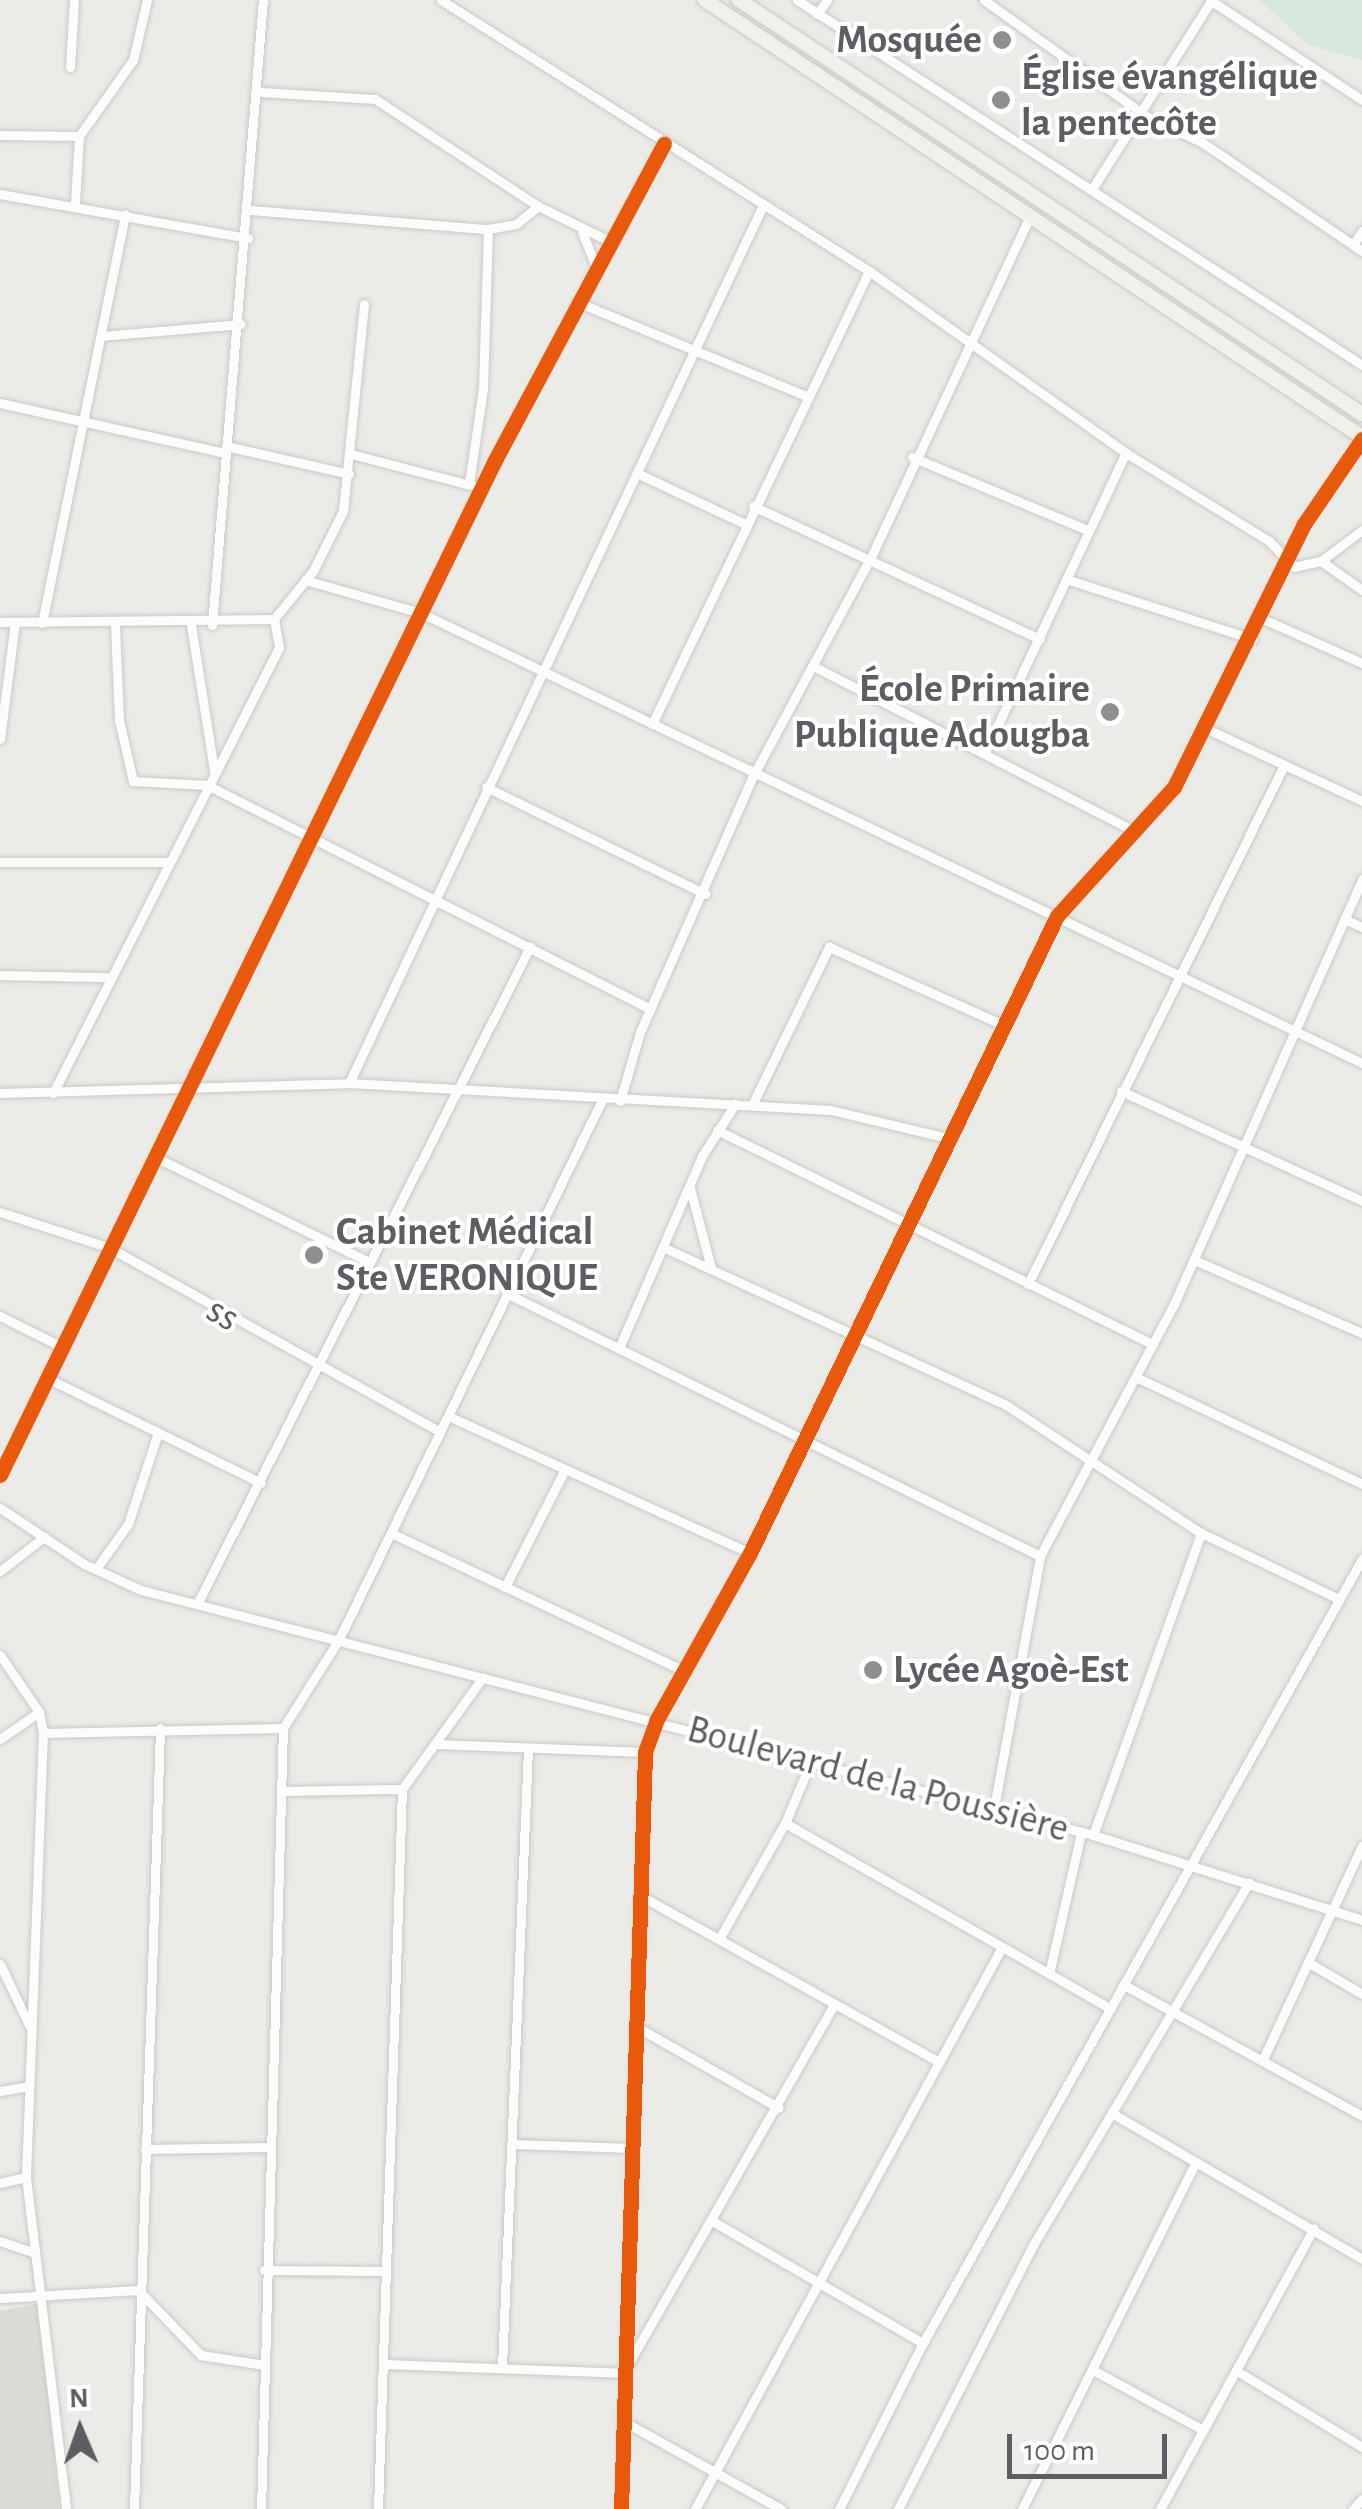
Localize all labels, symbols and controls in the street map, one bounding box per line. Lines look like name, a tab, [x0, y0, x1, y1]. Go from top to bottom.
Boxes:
place label: Mosquée	[836, 16, 982, 64]
marker: Mosquée	[991, 29, 1013, 51]
place label: Église évangélique la pentecôte	[1021, 53, 1318, 147]
marker: Église évangélique la pentecôte	[990, 89, 1012, 111]
place label: École Primaire Publique Adougba	[794, 665, 1090, 759]
marker: École Primaire Publique Adougba	[1099, 701, 1121, 723]
place label: Cabinet Médical Ste VERONIQUE	[336, 1208, 598, 1302]
marker: Cabinet Médical Ste VERONIQUE	[301, 1242, 327, 1268]
street label: ss	[198, 1286, 248, 1342]
place label: Lycée Agoè-Est	[893, 1646, 1129, 1694]
marker: Lycée Agoè-Est	[862, 1659, 884, 1681]
street label: Boulevard de la Poussière	[682, 1705, 1074, 1853]
north arrow	[30, 2379, 130, 2479]
text: N	[69, 2385, 89, 2413]
scale bar	[1012, 2414, 1172, 2476]
text: 100 m	[1024, 2436, 1095, 2466]

